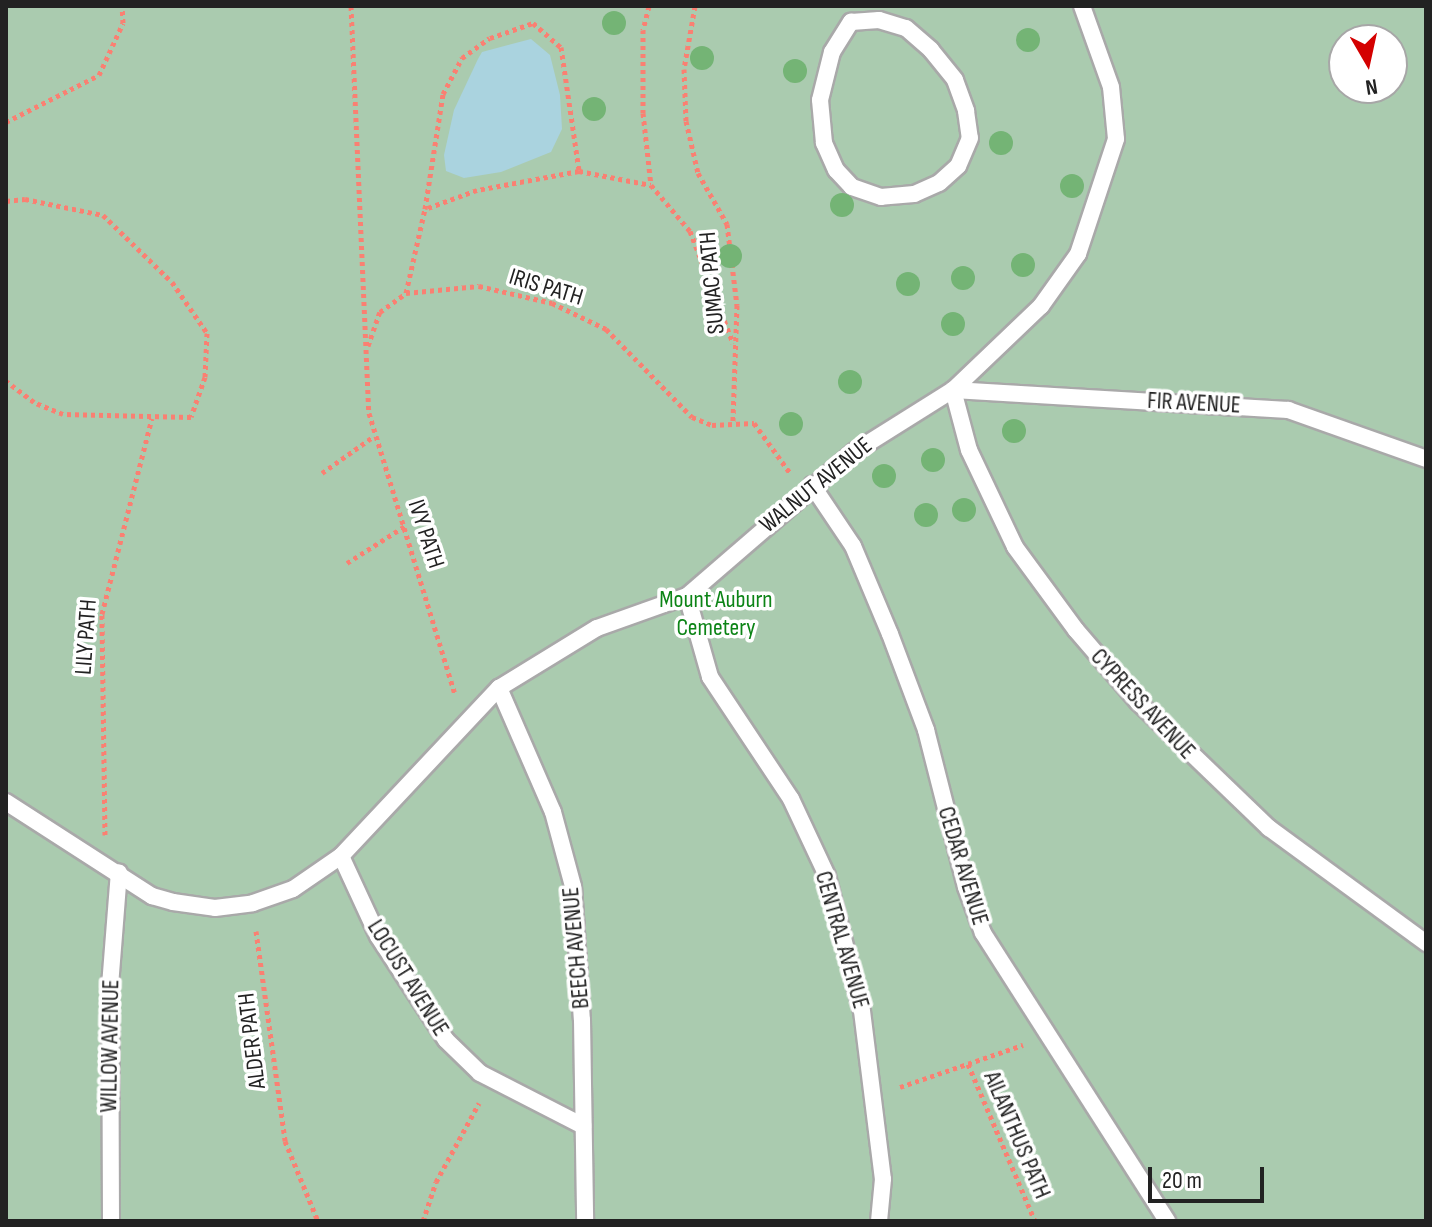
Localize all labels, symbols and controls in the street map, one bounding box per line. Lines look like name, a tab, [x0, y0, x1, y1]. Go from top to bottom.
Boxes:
north arrow	[1328, 24, 1408, 104]
text: N	[1364, 72, 1379, 100]
street label: SUMAC PATH	[693, 231, 731, 335]
street label: IRIS PATH	[506, 262, 586, 312]
street label: FIR AVENUE	[1147, 386, 1241, 420]
street label: WALNUT AVENUE	[754, 431, 878, 539]
street label: IVY PATH	[401, 496, 451, 572]
park label: Mount Auburn Cemetery	[659, 586, 773, 642]
street label: LILY PATH	[69, 598, 103, 676]
street label: CYPRESS AVENUE	[1084, 643, 1202, 765]
street label: CEDAR AVENUE	[931, 803, 995, 929]
street label: CENTRAL AVENUE	[809, 868, 875, 1012]
street label: BEECH AVENUE	[556, 886, 596, 1010]
street label: LOCUST AVENUE	[361, 914, 455, 1042]
street label: WILLOW AVENUE	[94, 979, 126, 1113]
street label: ALDER PATH	[232, 991, 272, 1091]
street label: AILANTHUS PATH	[977, 1067, 1057, 1203]
scale bar	[1152, 1151, 1268, 1201]
text: 20 m	[1162, 1166, 1202, 1195]

